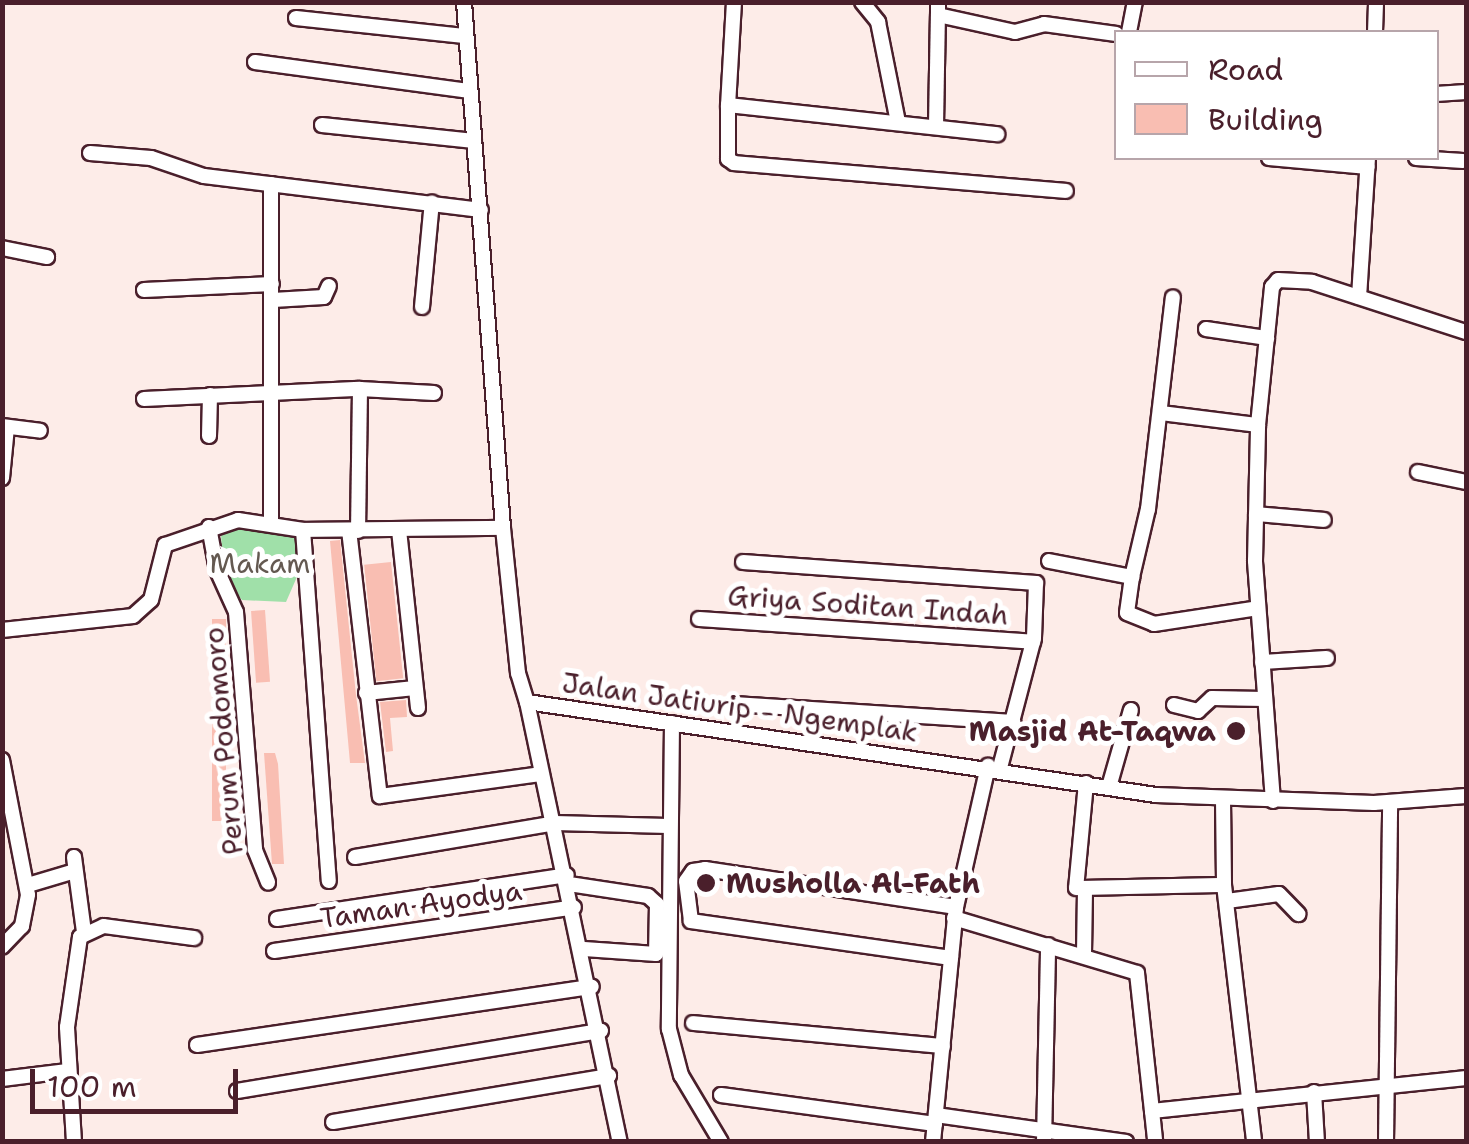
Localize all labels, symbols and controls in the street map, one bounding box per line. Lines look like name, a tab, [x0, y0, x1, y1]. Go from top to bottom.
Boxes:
legend	[1114, 30, 1439, 160]
text: Road	[1208, 49, 1283, 90]
text: Building	[1208, 99, 1323, 140]
park label: Makam	[209, 546, 311, 580]
street label: Griya Soditan Indah	[726, 578, 1010, 632]
street label: Perum Podomoro	[196, 626, 250, 856]
street label: Jalan Jatiurip - Ngemplak	[560, 665, 920, 749]
place label: Masjid At-Taqwa	[969, 714, 1216, 748]
marker: Masjid At-Taqwa	[1225, 720, 1247, 742]
place label: Musholla Al-Fath	[726, 866, 980, 900]
marker: Musholla Al-Fath	[695, 872, 717, 894]
street label: Taman Ayodya	[318, 873, 524, 935]
scale bar	[35, 1049, 242, 1111]
text: 100 m	[47, 1066, 137, 1107]

